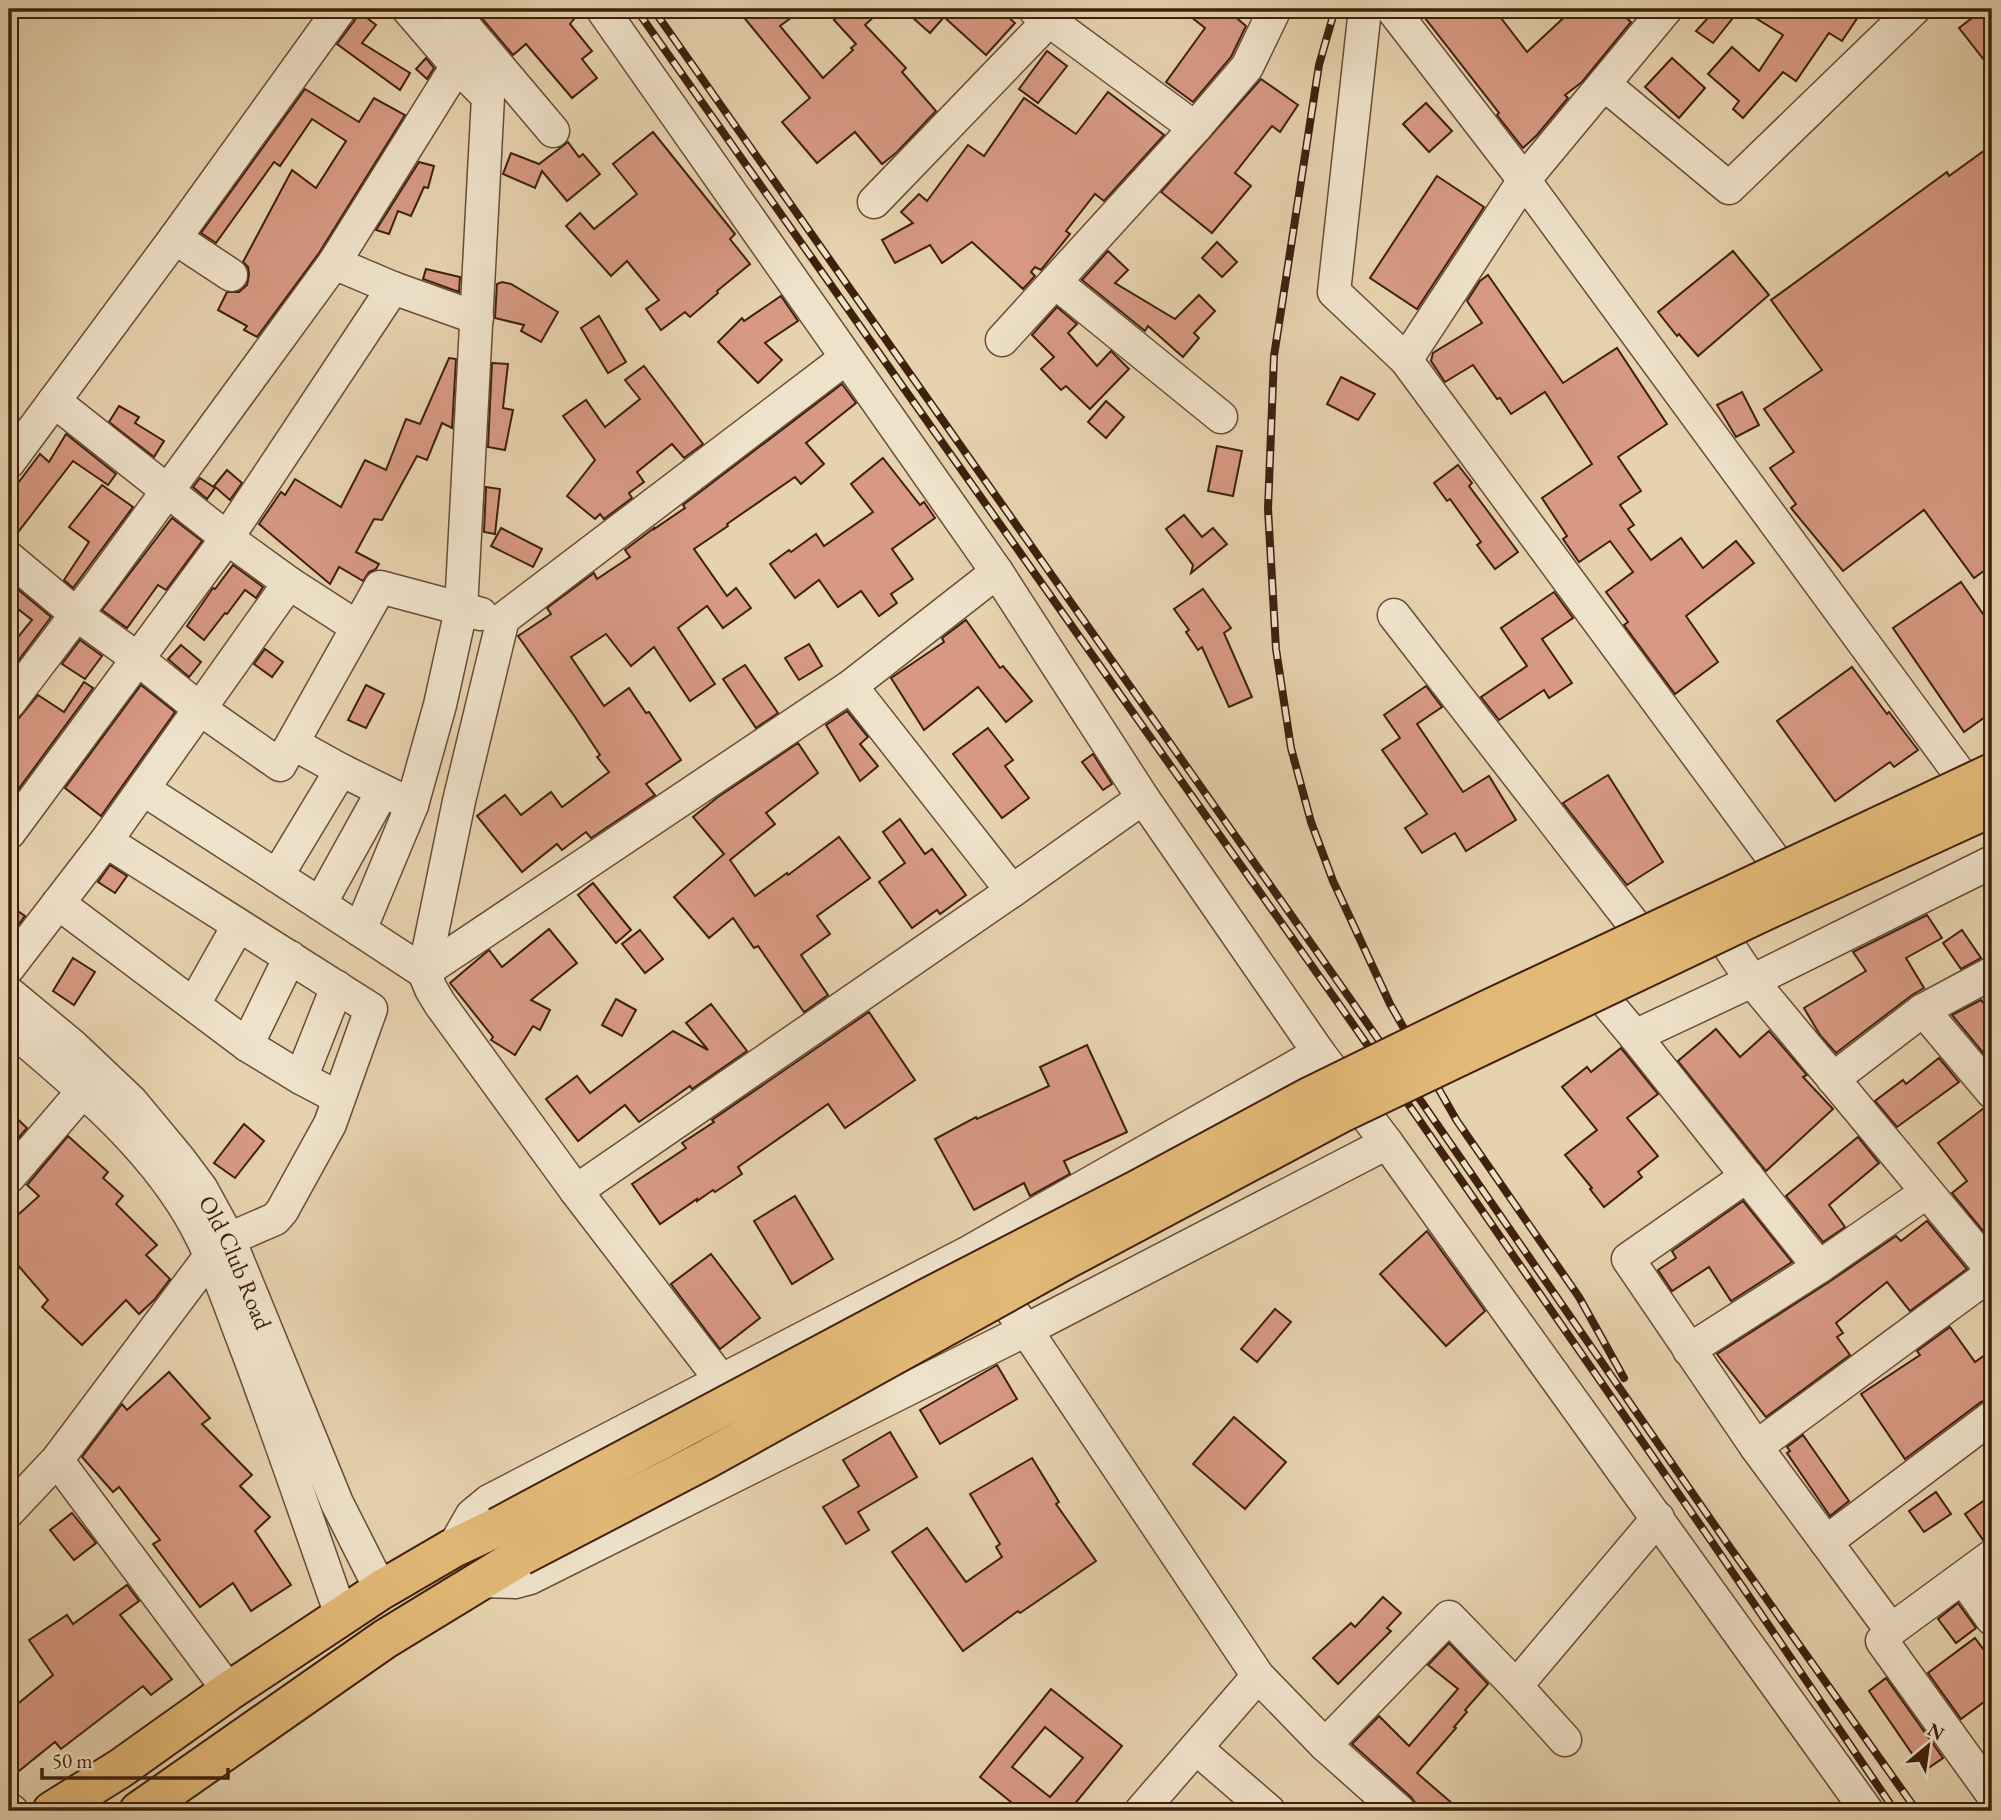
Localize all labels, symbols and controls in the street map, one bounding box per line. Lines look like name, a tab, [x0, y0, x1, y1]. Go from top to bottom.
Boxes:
street label: Old Club Road	[192, 1190, 280, 1335]
north arrow	[1892, 1712, 1962, 1782]
text: N	[1923, 1717, 1949, 1747]
scale bar	[42, 1736, 228, 1780]
text: 50 m	[52, 1747, 93, 1774]

